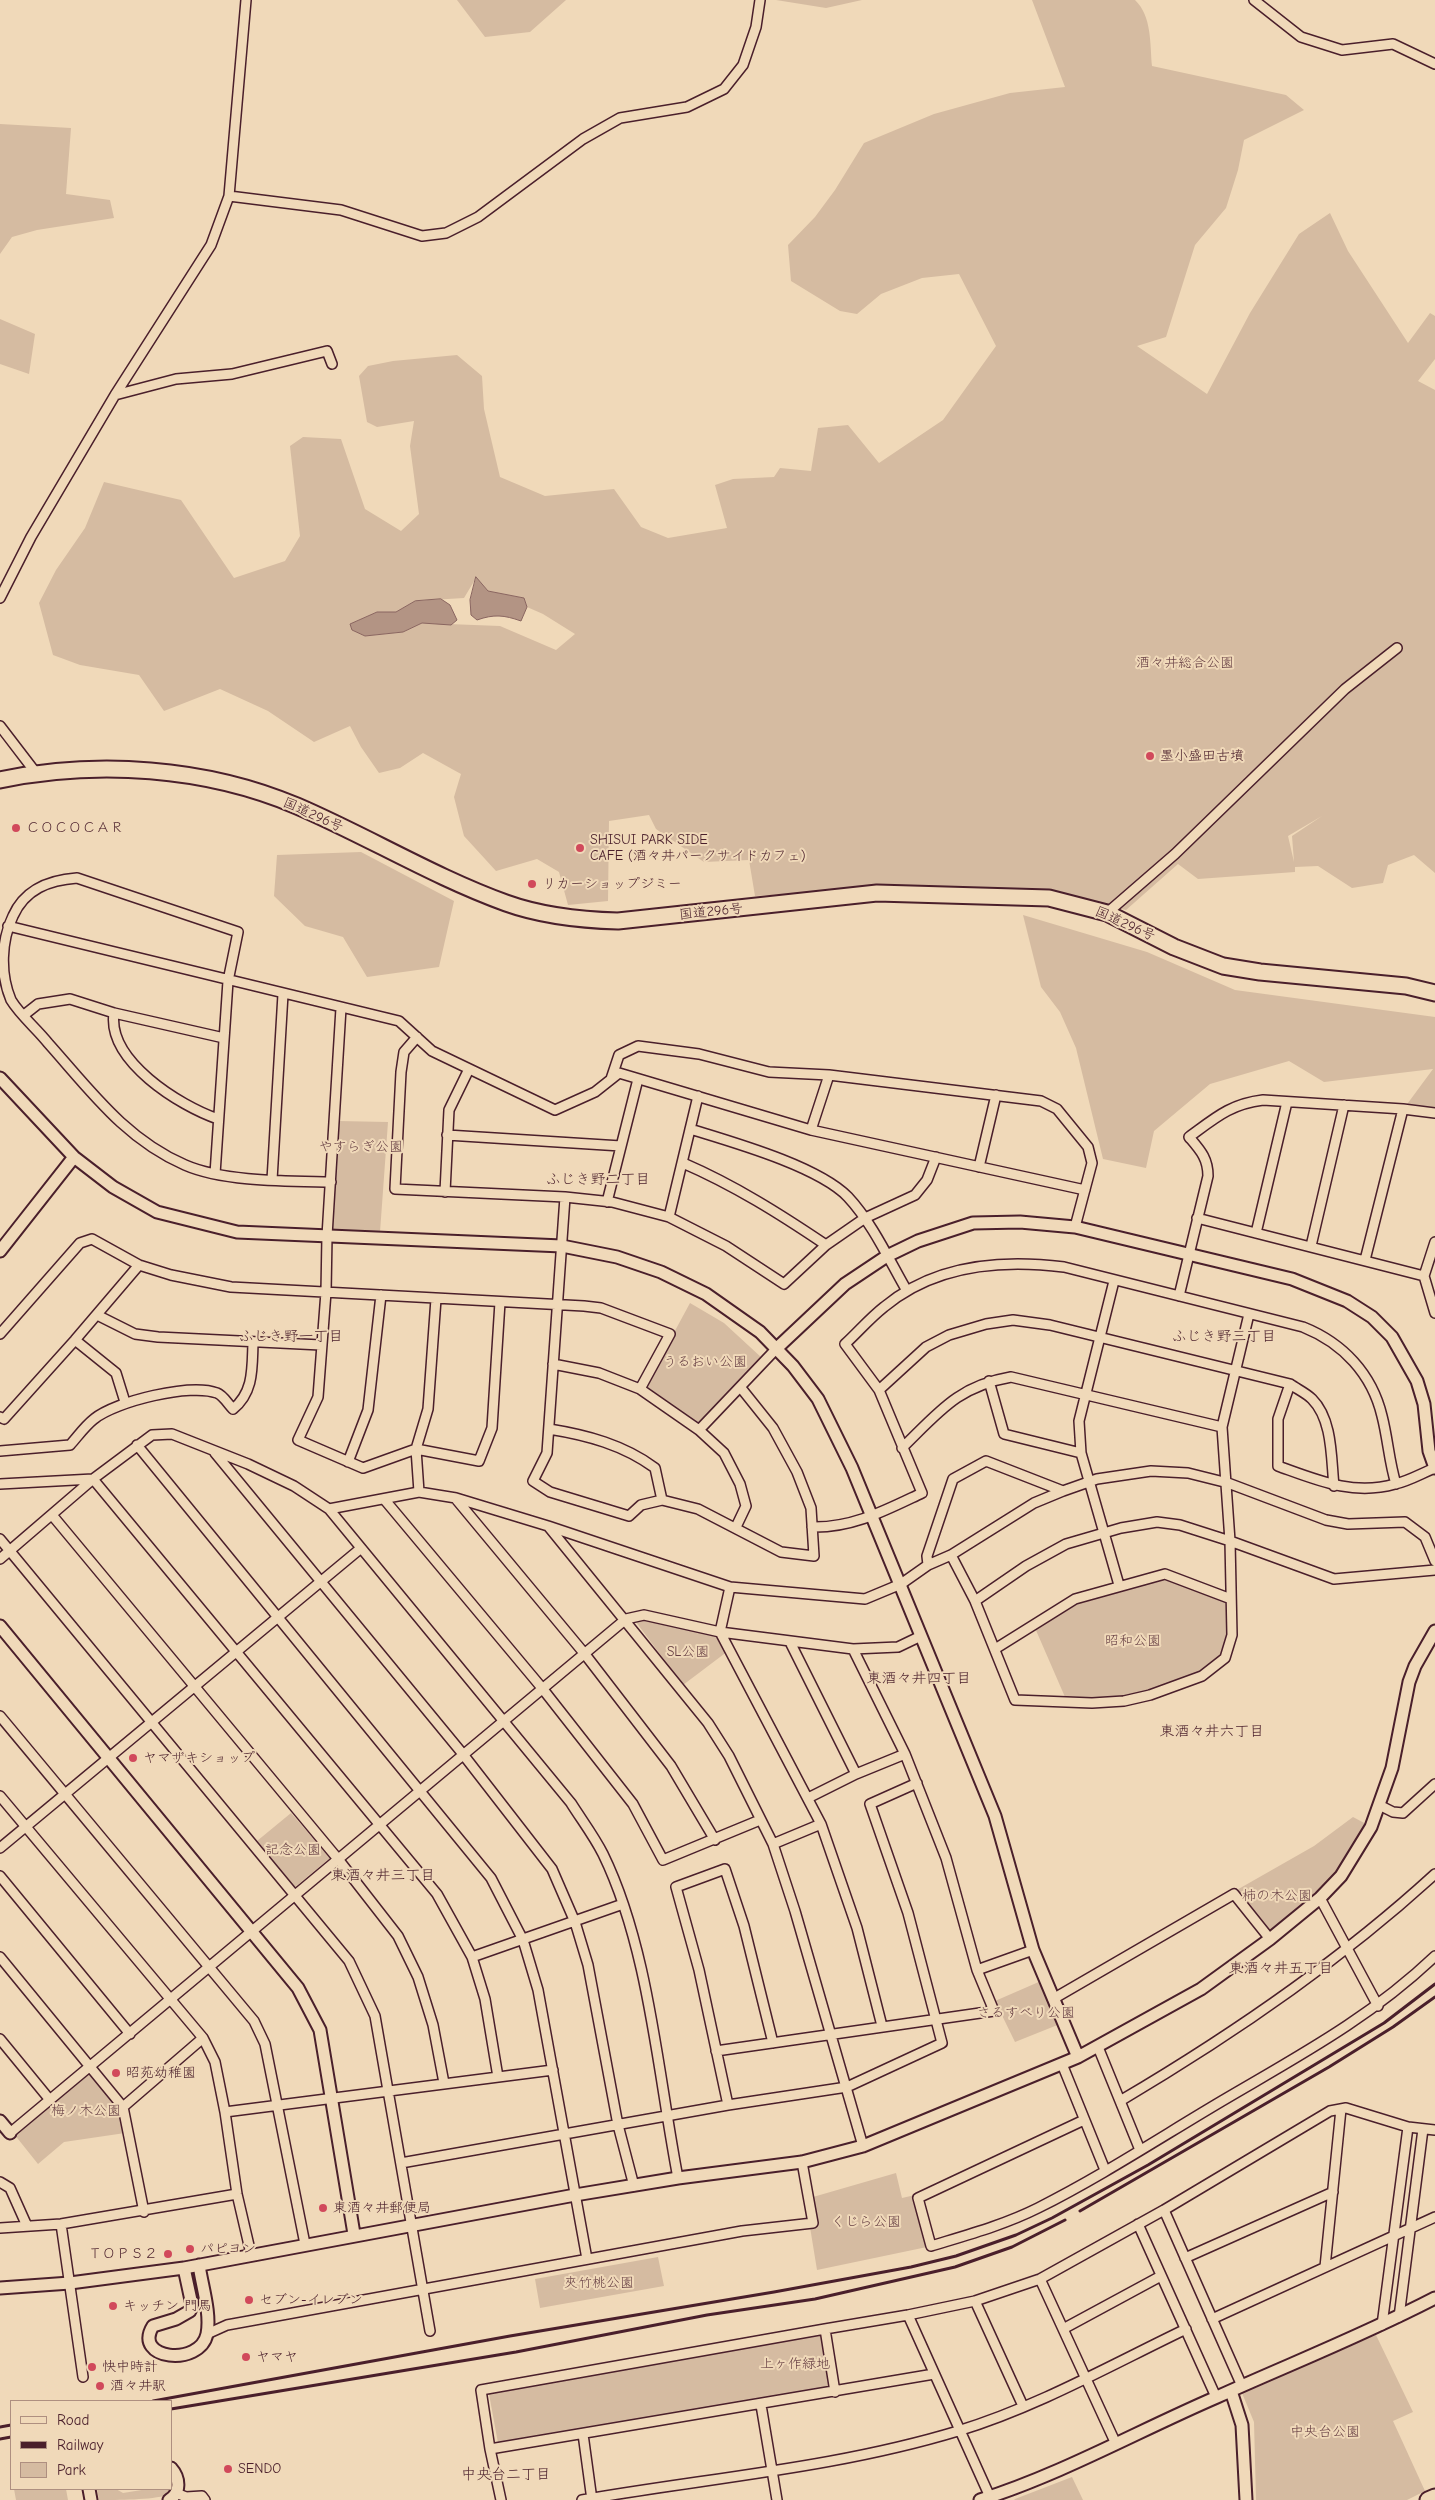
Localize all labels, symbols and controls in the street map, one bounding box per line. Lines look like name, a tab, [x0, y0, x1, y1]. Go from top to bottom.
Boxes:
park label: 酒々井総合公園	[1136, 655, 1234, 671]
place label: 墨小盛田古墳	[1160, 748, 1244, 764]
marker: 墨小盛田古墳	[1144, 750, 1156, 762]
street label: 国道296号	[280, 794, 346, 836]
place label: ＣＯＣＯＣＡＲ	[26, 820, 124, 836]
marker: ＣＯＣＯＣＡＲ	[10, 822, 22, 834]
place label: SHISUI PARK SIDE CAFE (酒々井パークサイドカフェ)	[590, 832, 806, 864]
marker: SHISUI PARK SIDE CAFE (酒々井パークサイドカフェ)	[574, 842, 586, 854]
place label: リカーショップジミー	[542, 876, 682, 892]
marker: リカーショップジミー	[526, 878, 538, 890]
street label: 国道296号	[678, 900, 744, 924]
street label: 国道296号	[1092, 903, 1158, 945]
park label: やすらぎ公園	[319, 1139, 403, 1155]
district label: ふじき野二丁目	[546, 1171, 650, 1189]
district label: ふじき野一丁目	[239, 1328, 343, 1346]
district label: ふじき野三丁目	[1172, 1328, 1276, 1346]
park label: うるおい公園	[663, 1354, 747, 1370]
park label: 昭和公園	[1105, 1633, 1161, 1649]
park label: SL公園	[667, 1644, 709, 1660]
district label: 東酒々井四丁目	[867, 1670, 971, 1688]
district label: 東酒々井六丁目	[1160, 1723, 1264, 1741]
place label: ヤマザキショップ	[143, 1750, 255, 1766]
marker: ヤマザキショップ	[127, 1752, 139, 1764]
park label: 記念公園	[265, 1842, 321, 1858]
district label: 東酒々井三丁目	[331, 1867, 435, 1885]
park label: 柿の木公園	[1242, 1888, 1312, 1904]
district label: 東酒々井五丁目	[1229, 1960, 1333, 1978]
park label: さるすべり公園	[977, 2005, 1075, 2021]
place label: 昭苑幼稚園	[126, 2065, 196, 2081]
marker: 昭苑幼稚園	[110, 2067, 122, 2079]
park label: 梅ノ木公園	[51, 2103, 121, 2119]
place label: 東酒々井郵便局	[333, 2200, 431, 2216]
marker: 東酒々井郵便局	[317, 2202, 329, 2214]
park label: くじら公園	[831, 2214, 901, 2230]
place label: パピヨン	[200, 2241, 256, 2257]
marker: パピヨン	[184, 2243, 196, 2255]
place label: ＴＯＰＳ２	[88, 2246, 158, 2262]
marker: ＴＯＰＳ２	[162, 2248, 174, 2260]
park label: 夾竹桃公園	[564, 2275, 634, 2291]
place label: セブン-イレブン	[259, 2292, 363, 2308]
marker: セブン-イレブン	[243, 2294, 255, 2306]
place label: キッチン 門馬	[123, 2298, 212, 2314]
marker: キッチン 門馬	[107, 2300, 119, 2312]
place label: ヤマヤ	[256, 2349, 298, 2365]
marker: ヤマヤ	[240, 2351, 252, 2363]
park label: 上ヶ作緑地	[760, 2356, 830, 2372]
place label: 快中時計	[102, 2359, 158, 2375]
marker: 快中時計	[86, 2361, 98, 2373]
place label: 酒々井駅	[110, 2378, 166, 2394]
marker: 酒々井駅	[94, 2380, 106, 2392]
legend	[10, 2400, 172, 2490]
text: Road	[57, 2411, 89, 2429]
park label: 中央台公園	[1290, 2424, 1360, 2440]
text: Railway	[57, 2436, 103, 2454]
text: Park	[57, 2461, 86, 2479]
place label: SENDO	[238, 2461, 281, 2477]
marker: SENDO	[222, 2463, 234, 2475]
district label: 中央台二丁目	[461, 2466, 551, 2484]

